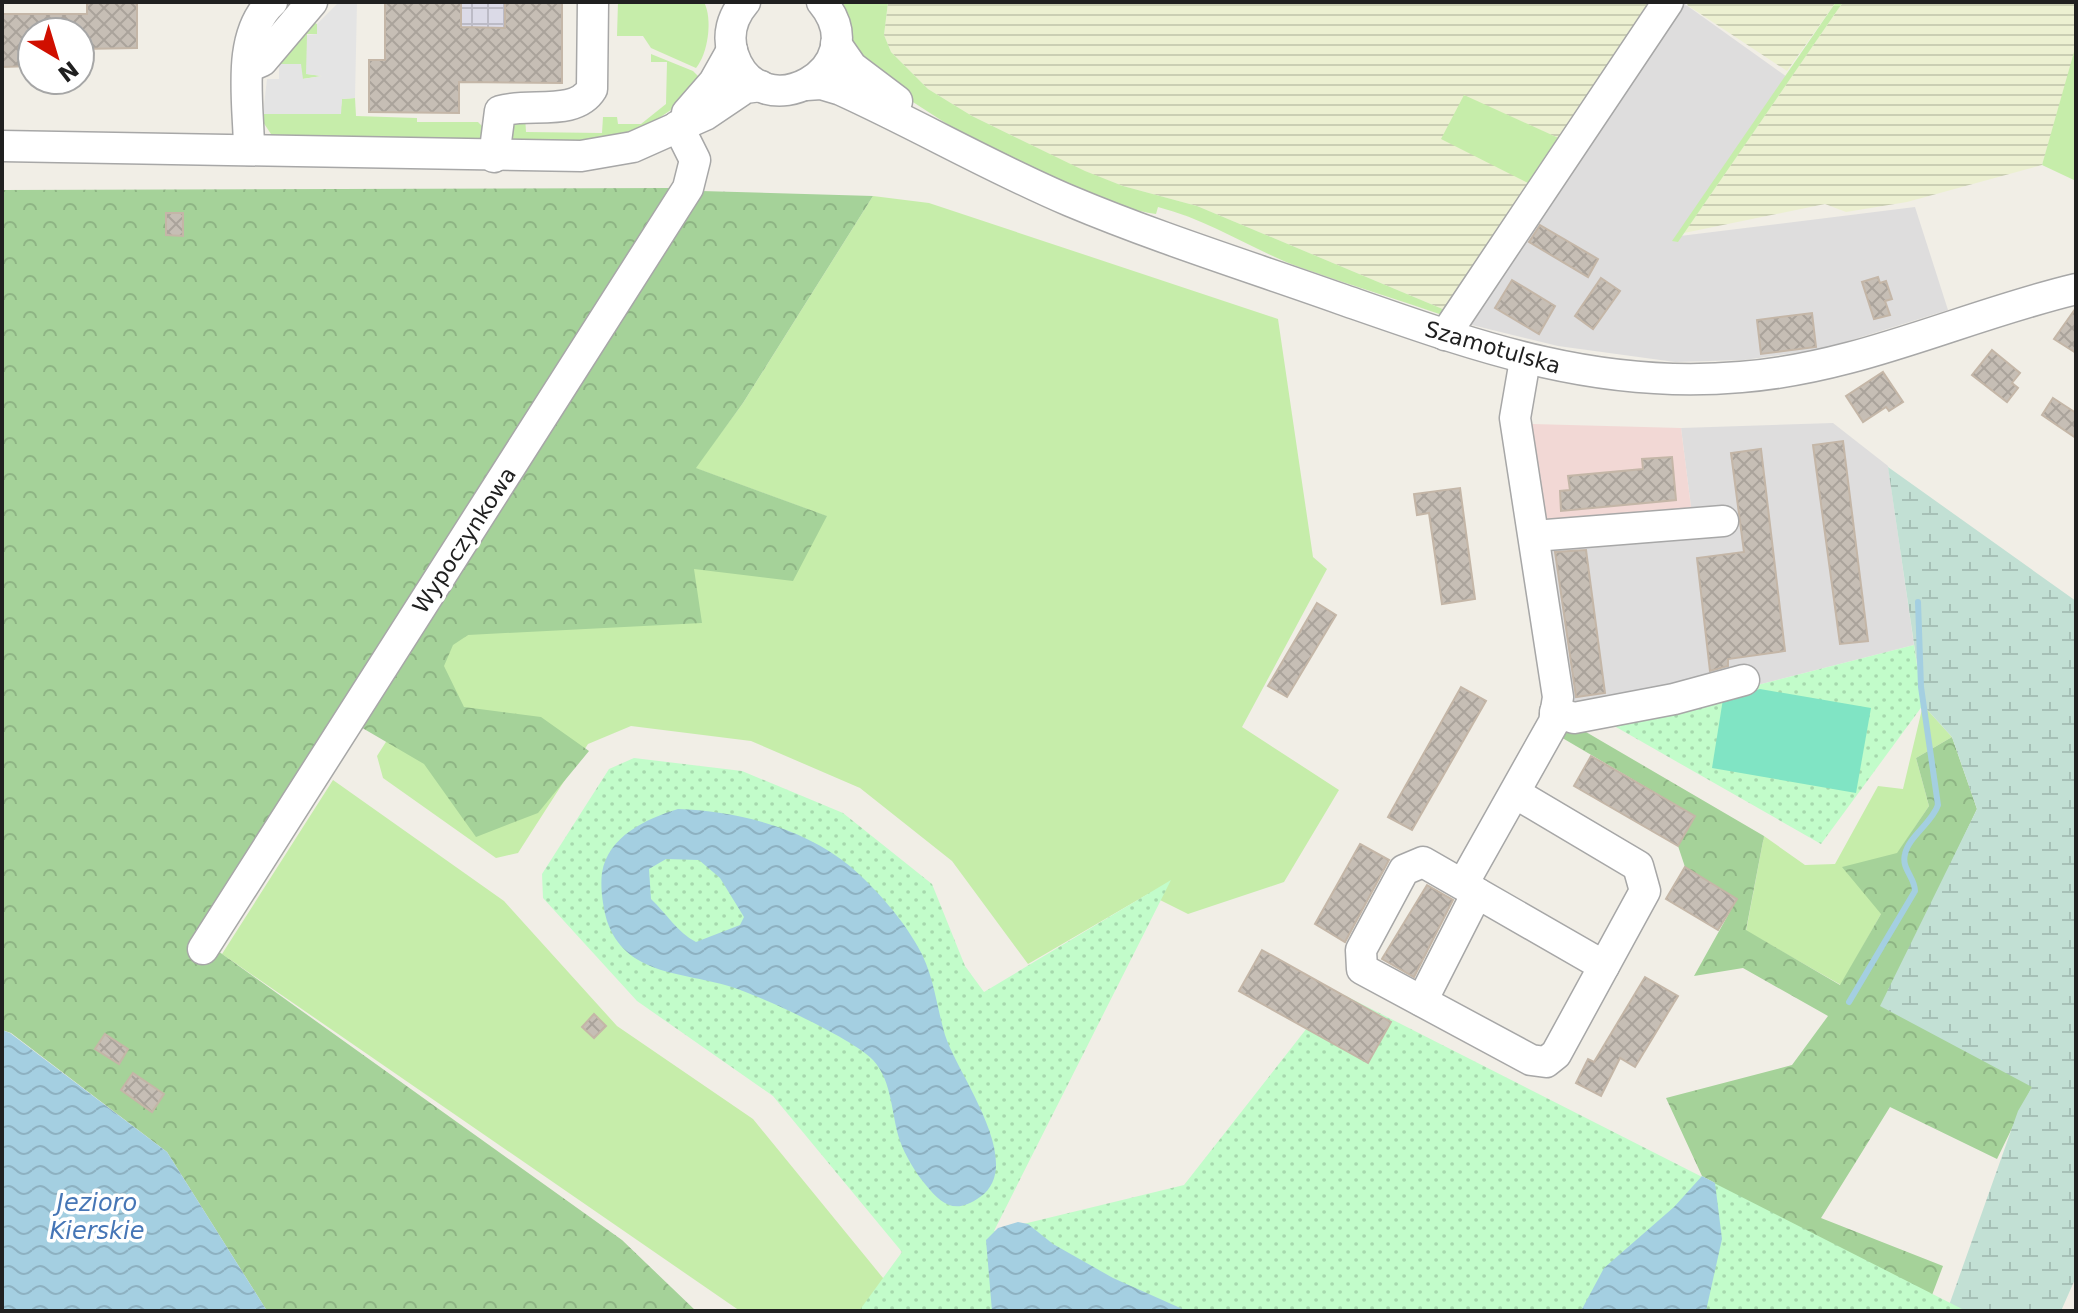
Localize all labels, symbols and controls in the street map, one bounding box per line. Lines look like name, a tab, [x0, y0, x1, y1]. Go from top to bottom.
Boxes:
north arrow	[16, 16, 96, 96]
text: N	[53, 56, 83, 87]
street label: Szamotulska	[1422, 316, 1564, 379]
street label: Wypoczynkowa	[408, 462, 521, 618]
water label: Jezioro Kierskie	[50, 1189, 144, 1245]

